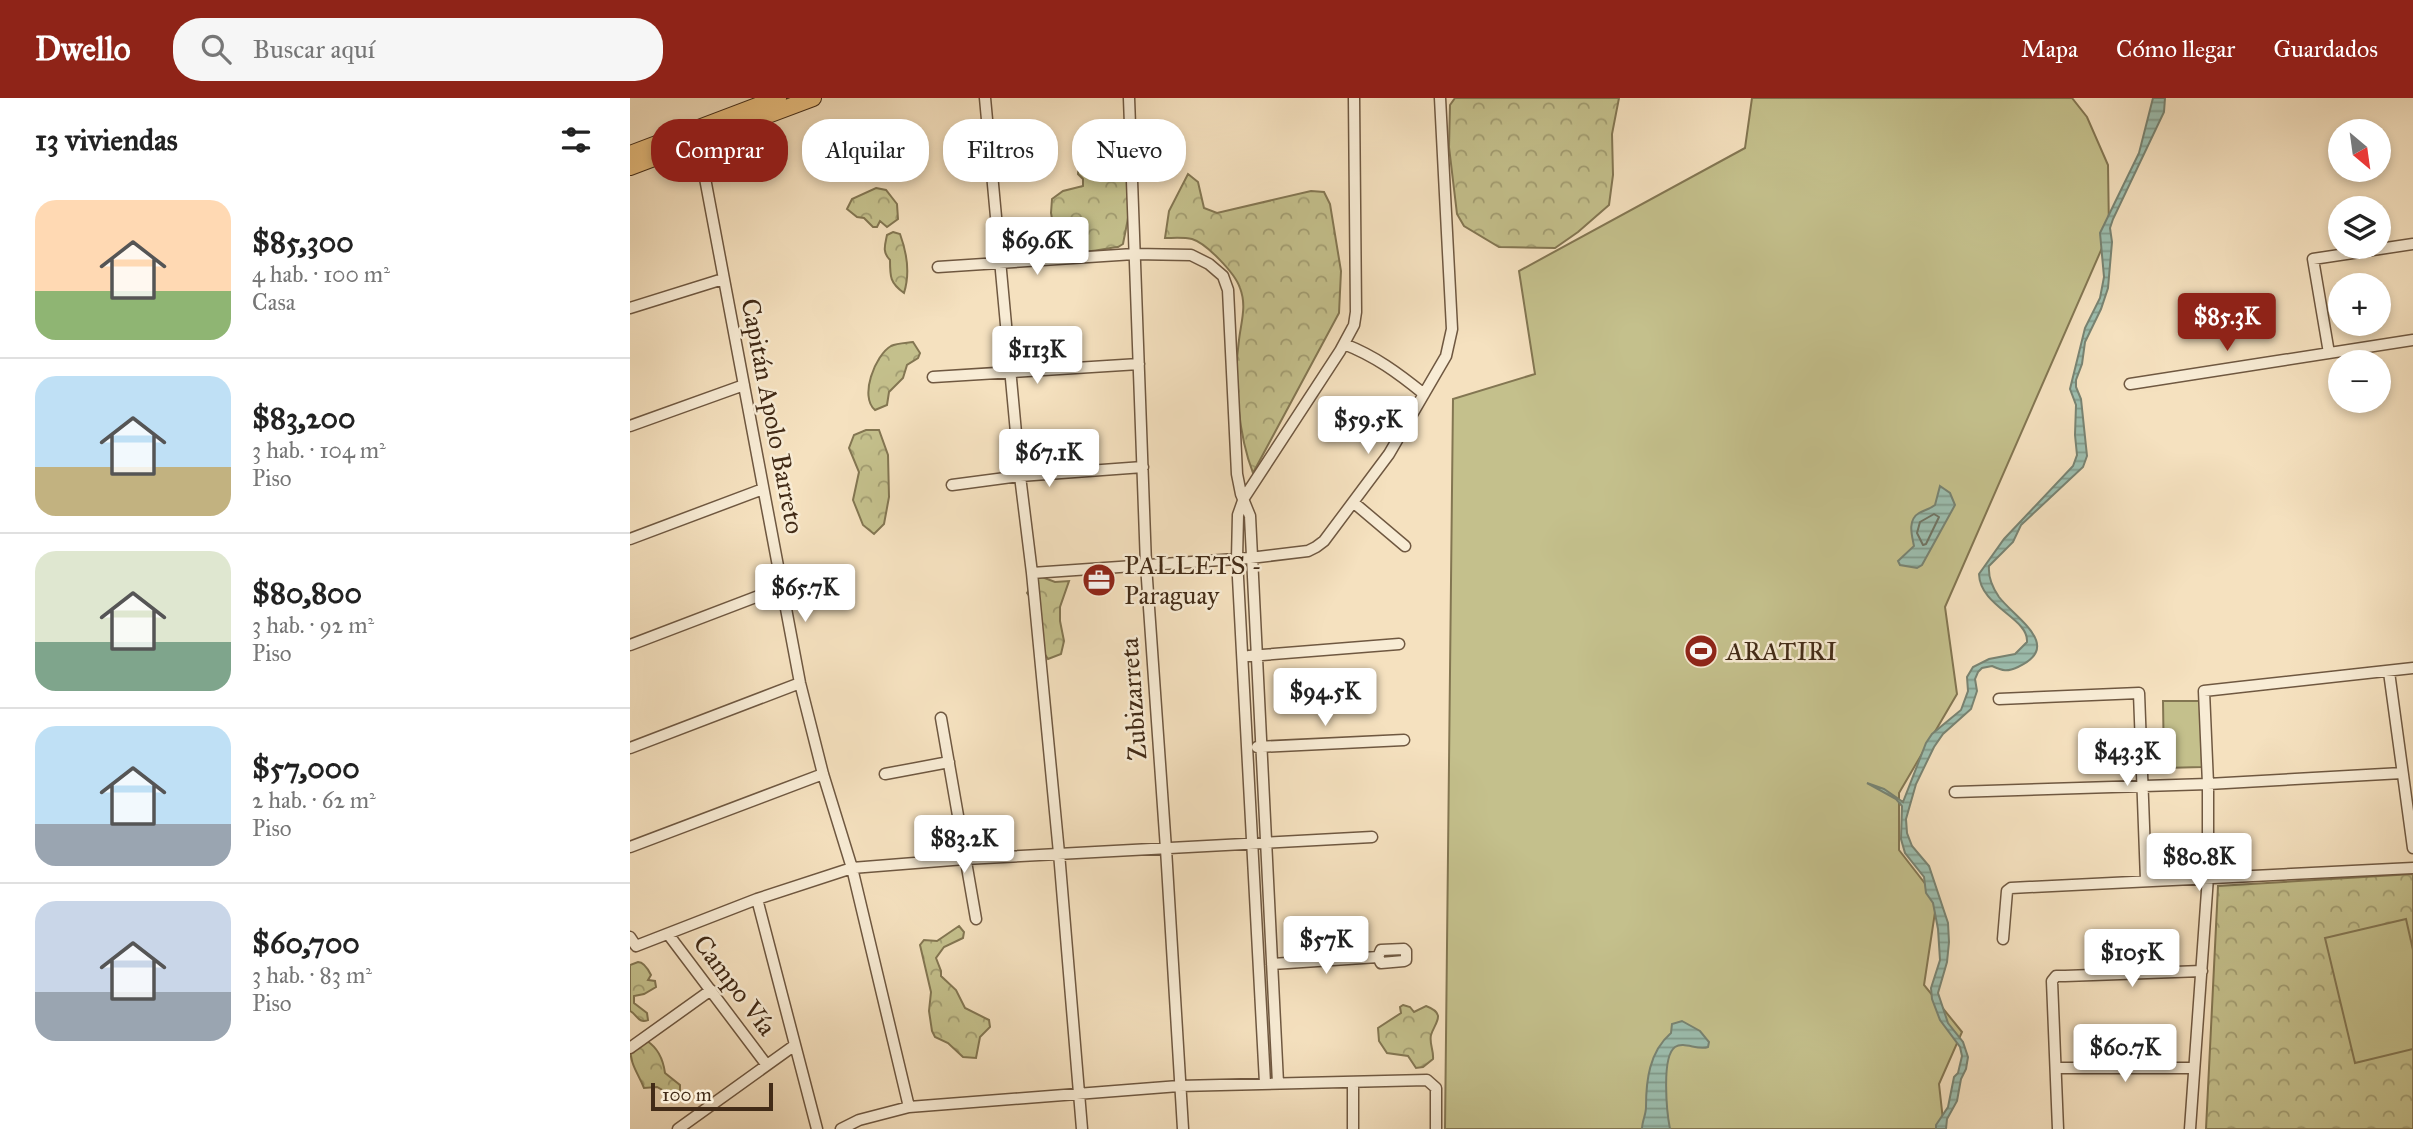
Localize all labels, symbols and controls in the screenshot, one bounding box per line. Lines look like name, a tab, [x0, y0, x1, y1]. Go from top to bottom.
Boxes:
search box	[173, 18, 663, 81]
text: Dwello	[35, 29, 131, 69]
icon: search	[197, 30, 235, 68]
text: Buscar aquí	[253, 33, 375, 65]
text: Mapa	[2021, 34, 2078, 64]
text: Cómo llegar	[2116, 34, 2235, 64]
text: Guardados	[2273, 34, 2378, 64]
chip: Comprar	[651, 119, 788, 182]
chip: Alquilar	[802, 119, 929, 182]
chip: Filtros	[943, 119, 1058, 182]
chip: Nuevo	[1072, 119, 1186, 182]
north arrow	[2328, 119, 2390, 182]
map controls	[2328, 119, 2391, 413]
icon: filters	[557, 121, 595, 159]
text: 13 viviendas	[35, 122, 178, 158]
button: layers	[2328, 196, 2391, 259]
pin: $69.6K	[980, 218, 1094, 277]
text: $85,300	[252, 224, 354, 260]
text: $69.6K	[1002, 226, 1072, 254]
icon: home	[91, 228, 175, 312]
text: 4 hab. · 100 m²	[252, 260, 390, 288]
button: +	[2328, 273, 2391, 336]
text: Casa	[252, 288, 296, 316]
pin: $85.3K	[2170, 294, 2284, 353]
street label: Capitán Apolo Barreto	[734, 296, 812, 536]
text: $85.3K	[2194, 302, 2260, 330]
pin: $113K	[988, 327, 1086, 386]
text: $113K	[1008, 335, 1066, 363]
button: −	[2328, 350, 2391, 413]
pin: $59.5K	[1311, 396, 1425, 456]
text: $83,200	[252, 400, 355, 436]
icon: home	[91, 404, 175, 488]
text: $59.5K	[1334, 405, 1402, 433]
pin: $67.1K	[992, 430, 1106, 489]
text: 3 hab. · 104 m²	[252, 436, 386, 464]
text: $67.1K	[1015, 438, 1083, 466]
text: Piso	[252, 464, 292, 492]
place label: PALLETS - Paraguay	[1124, 549, 1262, 611]
office icon: PALLETS - Paraguay	[1080, 561, 1118, 599]
pin: $65.7K	[748, 564, 862, 624]
text: $65.7K	[771, 573, 839, 601]
text: $80,800	[252, 575, 362, 611]
icon: home	[91, 579, 175, 663]
text: 3 hab. · 92 m²	[252, 611, 374, 639]
sports icon: ARATIRI	[1682, 632, 1720, 670]
place label: ARATIRI	[1725, 635, 1837, 667]
street label: Zubizarreta	[1113, 636, 1153, 762]
text: Piso	[252, 639, 292, 667]
pin: $94.5K	[1268, 668, 1382, 728]
text: $94.5K	[1290, 677, 1360, 705]
pin: $43.3K	[2070, 728, 2184, 788]
text: $43.3K	[2094, 737, 2160, 765]
text: $57,000	[252, 750, 360, 786]
icon: home	[91, 754, 175, 838]
text: 2 hab. · 62 m²	[252, 786, 376, 814]
text: Piso	[252, 814, 292, 842]
pin: $83.2K	[907, 816, 1021, 875]
text: $83.2K	[930, 824, 998, 852]
pin: $80.8K	[2142, 834, 2256, 893]
text: $80.8K	[2163, 842, 2235, 870]
pin: $57K	[1285, 916, 1367, 976]
text: $60,700	[252, 925, 360, 961]
text: $57K	[1299, 925, 1353, 953]
street label: Campo Vía	[687, 928, 783, 1042]
icon: home	[91, 929, 175, 1013]
pin: $105K	[2083, 930, 2181, 989]
text: $105K	[2100, 938, 2164, 966]
text: 3 hab. · 83 m²	[252, 961, 372, 989]
text: Piso	[252, 989, 292, 1017]
pin: $60.7K	[2068, 1024, 2182, 1084]
text: $60.7K	[2090, 1033, 2160, 1061]
scale bar	[651, 1080, 774, 1112]
text: 100 m	[662, 1083, 712, 1106]

